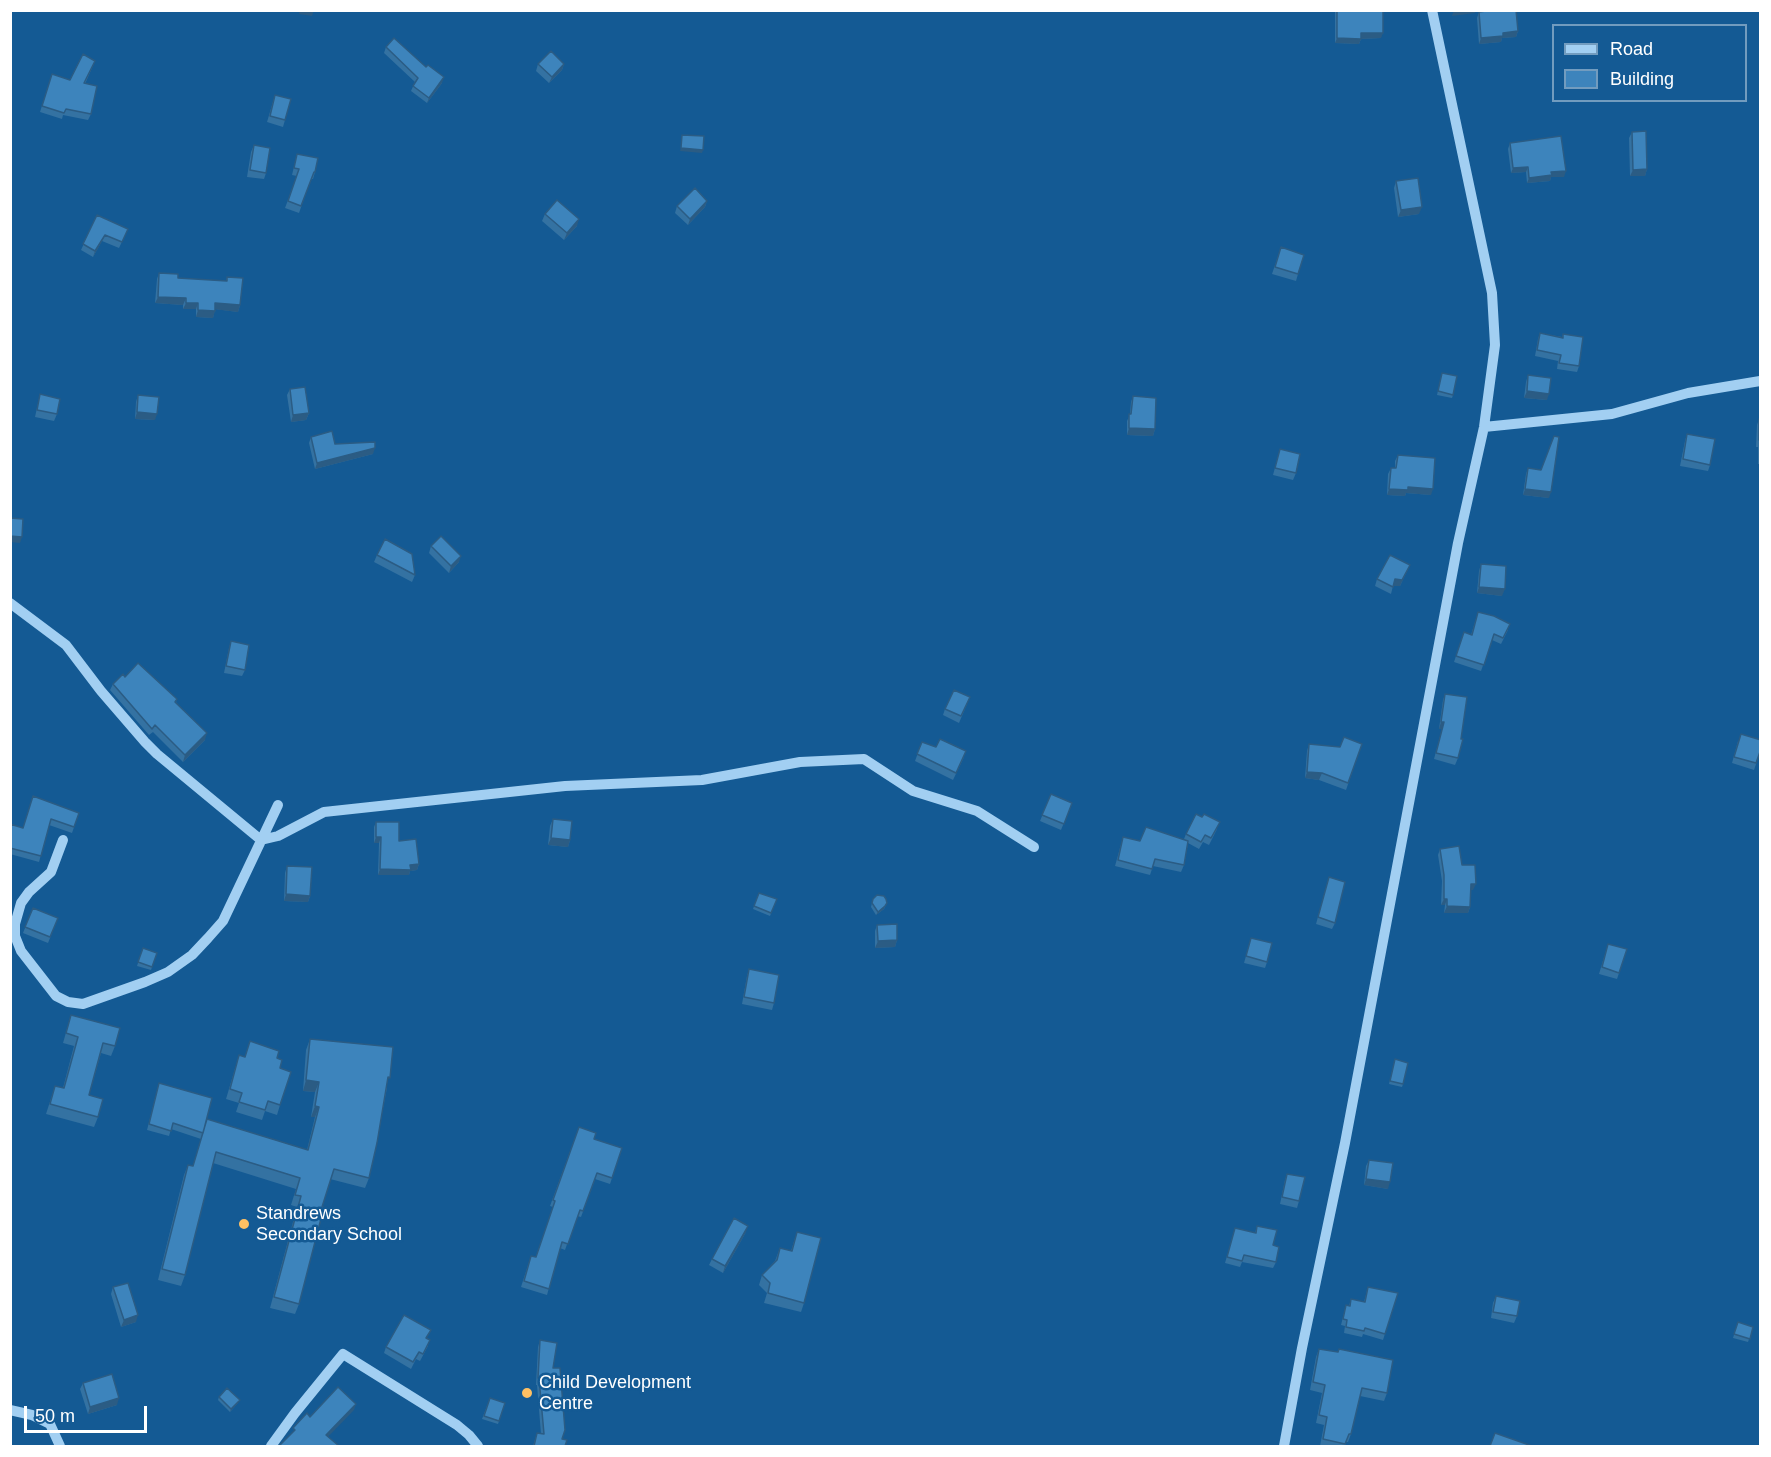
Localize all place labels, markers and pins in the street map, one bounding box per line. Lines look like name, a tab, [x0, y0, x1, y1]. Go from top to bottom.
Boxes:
place label: Standrews Secondary School	[256, 1203, 402, 1246]
marker: Standrews Secondary School	[237, 1217, 251, 1231]
place label: Child Development Centre	[539, 1372, 691, 1414]
marker: Child Development Centre	[520, 1386, 534, 1400]

